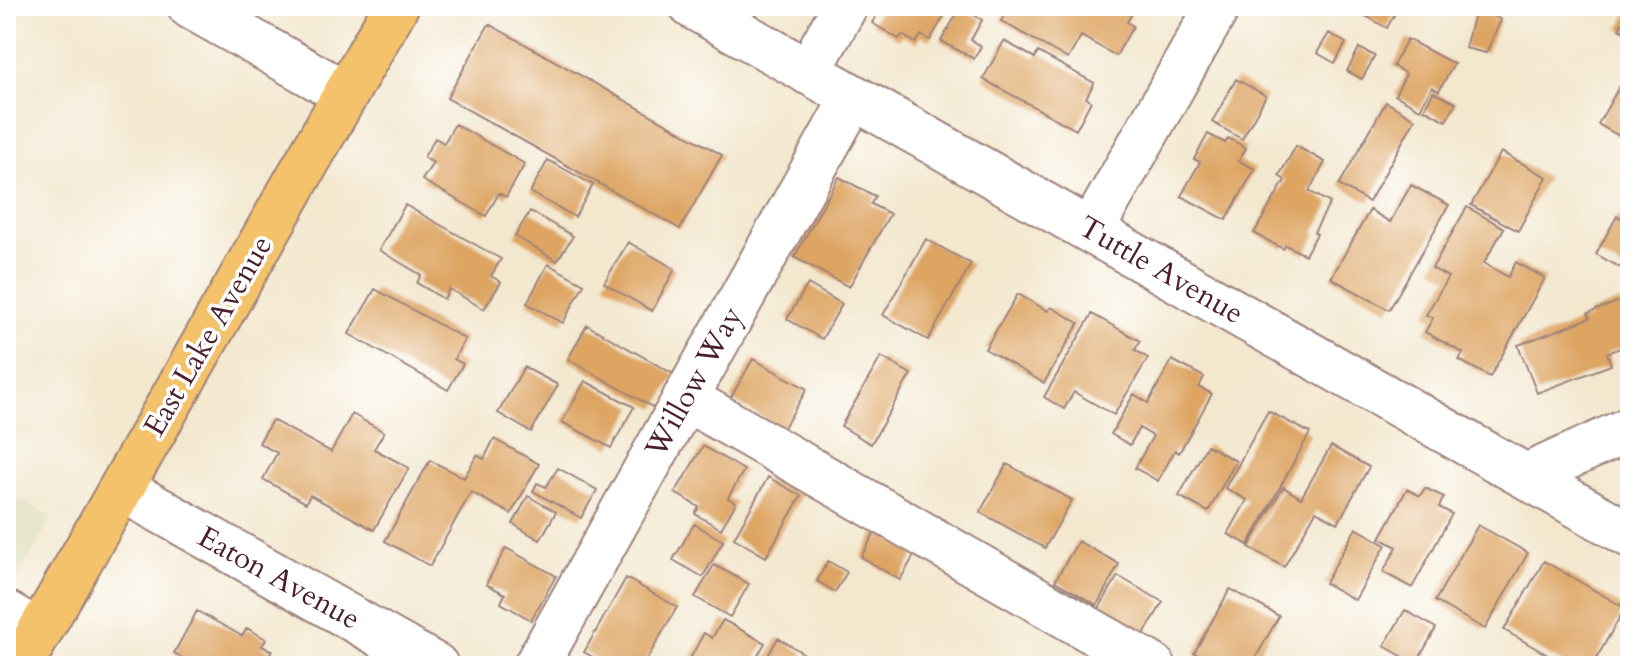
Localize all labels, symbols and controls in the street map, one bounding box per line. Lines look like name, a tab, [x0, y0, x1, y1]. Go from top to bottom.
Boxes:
street label: Tuttle Avenue	[1071, 206, 1251, 334]
street label: East Lake Avenue	[134, 228, 282, 444]
street label: Willow Way	[635, 299, 753, 466]
street label: Eaton Avenue	[191, 517, 367, 639]

